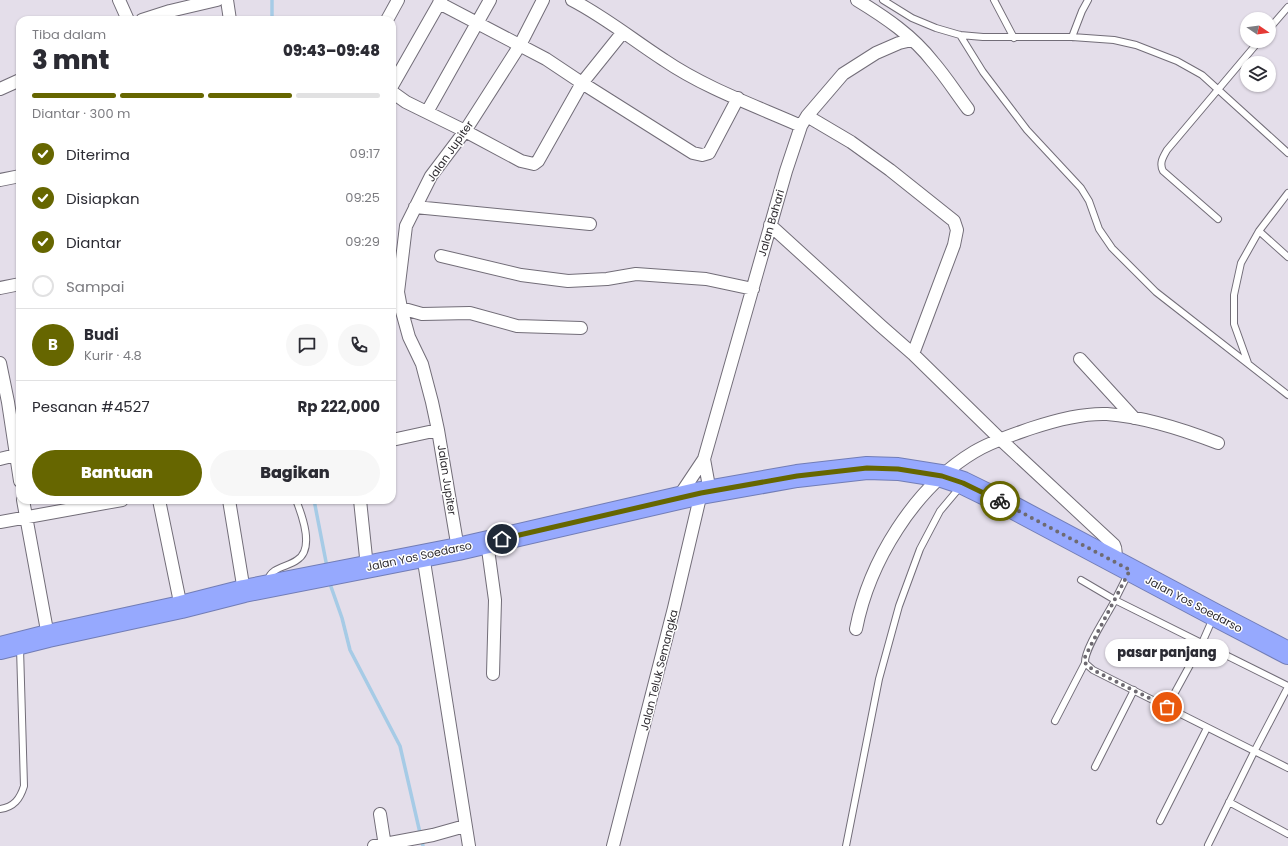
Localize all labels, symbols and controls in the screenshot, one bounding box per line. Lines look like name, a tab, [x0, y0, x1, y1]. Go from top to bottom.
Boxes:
north arrow	[1240, 12, 1276, 48]
map controls	[1240, 12, 1276, 92]
text: Tiba dalam	[32, 25, 106, 44]
text: 09:43–09:48	[283, 40, 380, 61]
text: 3 mnt	[32, 42, 109, 78]
button: layers	[1240, 56, 1276, 92]
text: Diantar · 300 m	[32, 104, 130, 123]
street label: Jalan Jupiter	[423, 117, 477, 185]
icon: check	[32, 143, 54, 165]
text: Diterima	[66, 144, 130, 165]
text: 09:17	[350, 144, 380, 163]
icon: check	[32, 187, 54, 209]
street label: Jalan Bahari	[754, 187, 788, 258]
text: Disiapkan	[66, 188, 140, 209]
text: 09:25	[345, 188, 380, 207]
icon: check	[32, 231, 54, 253]
text: Diantar	[66, 232, 121, 253]
text: 09:29	[345, 232, 380, 251]
text: Sampai	[66, 276, 124, 297]
text: Budi	[84, 324, 119, 345]
button: chat	[286, 324, 328, 366]
button: phone	[338, 324, 380, 366]
text: B	[48, 334, 58, 355]
text: Kurir · 4.8	[84, 346, 142, 365]
text: Pesanan #4527	[32, 396, 150, 417]
text: Rp 222,000	[298, 396, 380, 417]
street label: Jalan Jupiter	[434, 444, 460, 516]
button: Bantuan	[32, 450, 202, 496]
button: Bagikan	[210, 450, 380, 496]
courier	[980, 481, 1020, 521]
icon: bike	[989, 490, 1011, 512]
pin	[485, 522, 519, 556]
icon: home	[491, 528, 513, 550]
street label: Jalan Yos Soedarso	[365, 537, 473, 575]
street label: Jalan Yos Soedarso	[1143, 572, 1245, 636]
street label: Jalan Teluk Semangka	[636, 608, 682, 732]
callout: pasar panjang	[1105, 639, 1229, 667]
text: pasar panjang	[1117, 643, 1217, 662]
pin	[1150, 690, 1184, 724]
icon: bag	[1156, 696, 1178, 718]

